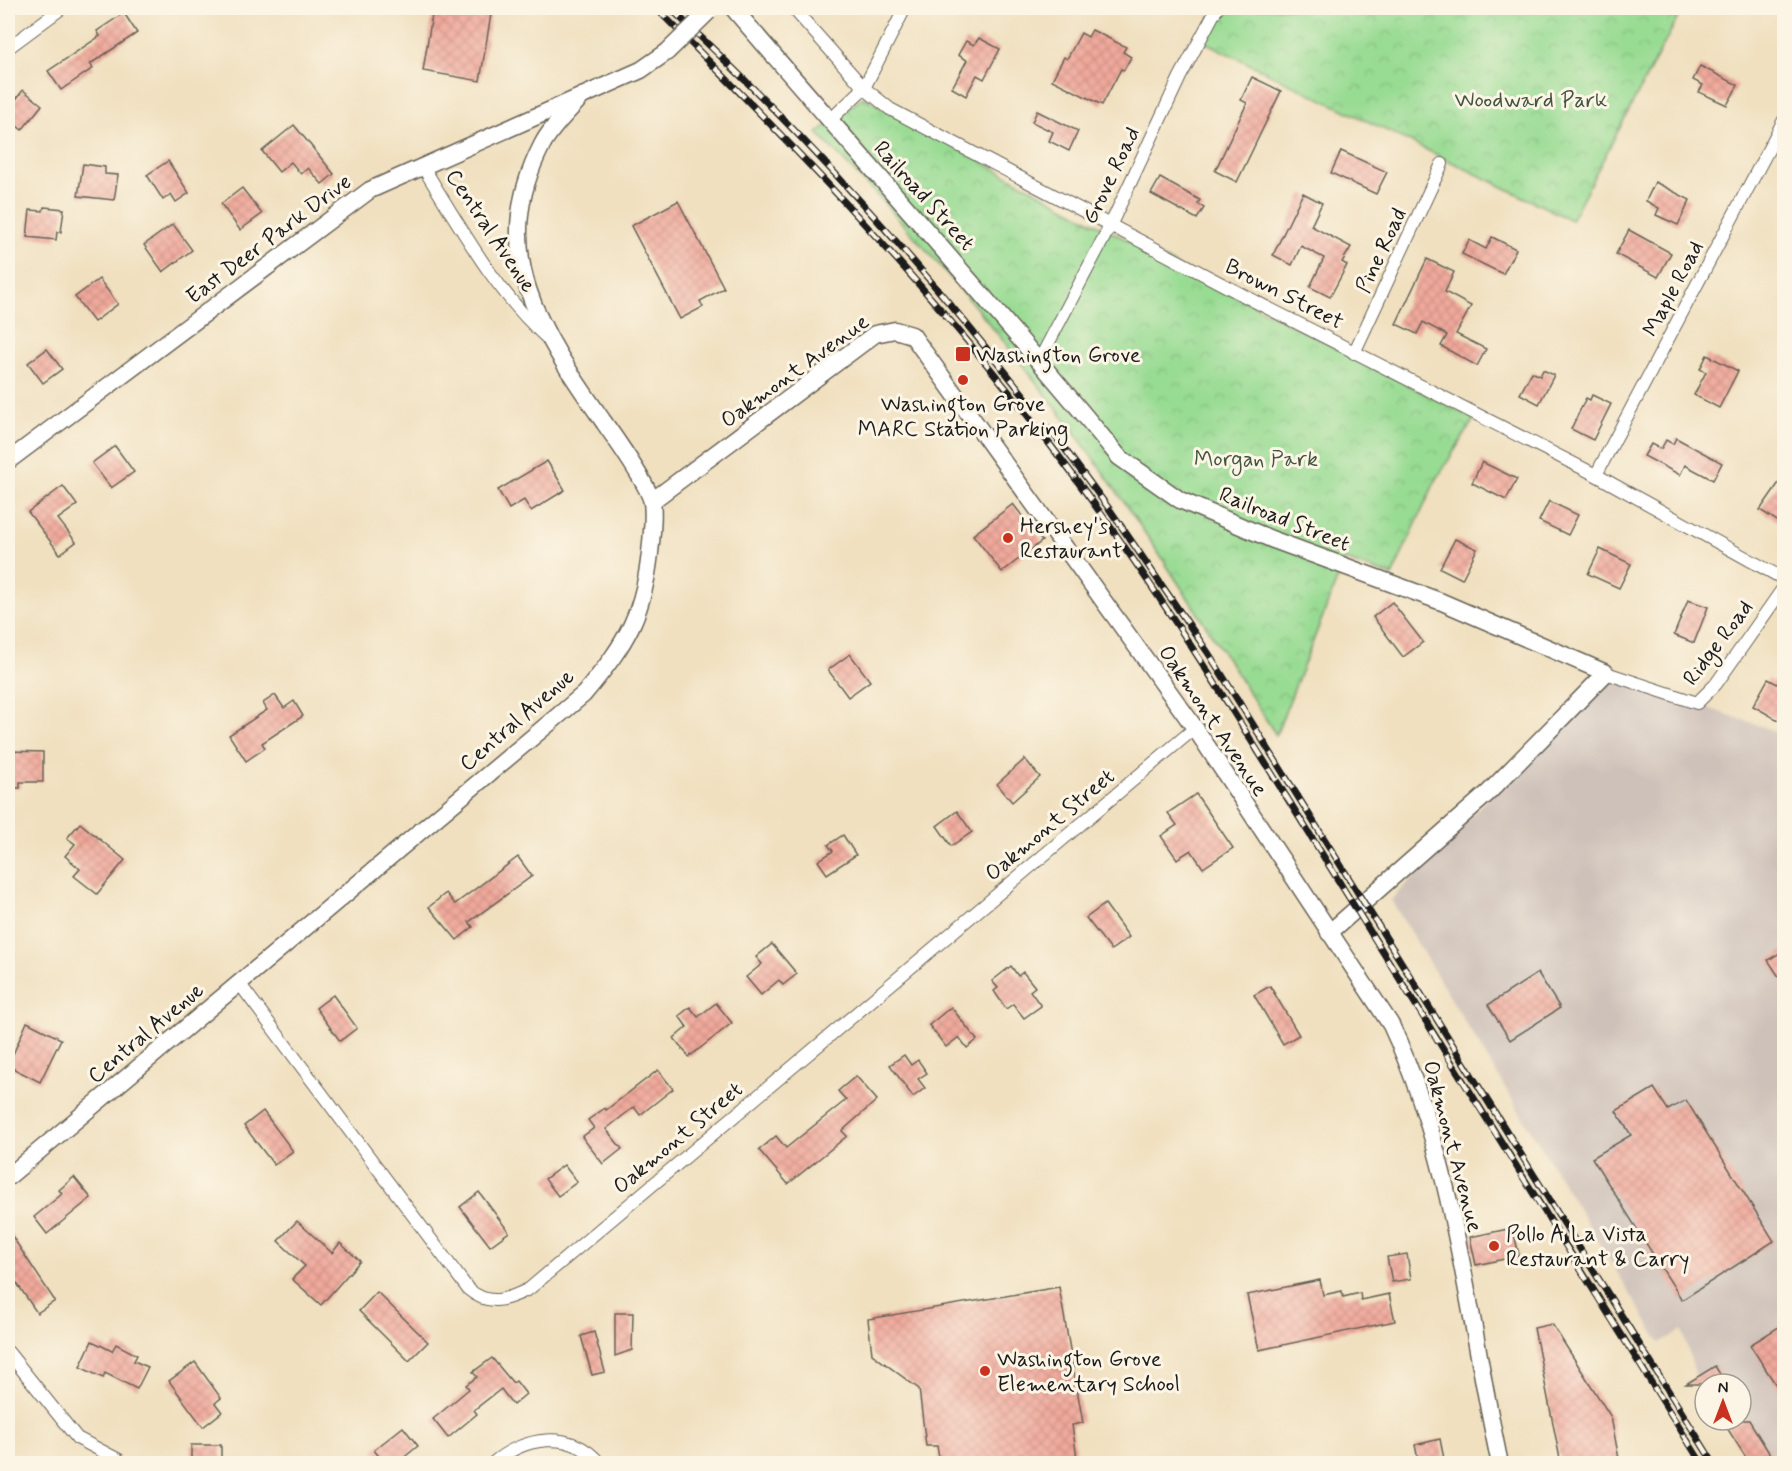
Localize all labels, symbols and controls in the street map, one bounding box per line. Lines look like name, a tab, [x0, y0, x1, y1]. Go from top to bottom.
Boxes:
park label: Woodward Park	[1455, 87, 1607, 115]
street label: Grove Road	[1076, 123, 1147, 229]
street label: Railroad Street	[867, 135, 980, 257]
street label: Central Avenue	[439, 164, 542, 298]
street label: East Deer Park Drive	[181, 168, 358, 311]
street label: Pine Road	[1350, 204, 1414, 298]
street label: Maple Road	[1637, 236, 1711, 342]
street label: Brown Street	[1220, 253, 1348, 337]
street label: Oakmont Avenue	[715, 308, 875, 435]
place label: Washington Grove	[976, 342, 1141, 373]
marker: Washington Grove	[954, 345, 972, 363]
marker: Washington Grove MARC Station Parking	[956, 373, 970, 387]
place label: Washington Grove MARC Station Parking	[858, 391, 1068, 447]
park label: Morgan Park	[1194, 446, 1318, 477]
street label: Railroad Street	[1215, 481, 1354, 559]
place label: Hershey's Restaurant	[1020, 513, 1122, 566]
marker: Hershey's Restaurant	[1001, 531, 1015, 545]
street label: Ridge Road	[1677, 595, 1762, 693]
street label: Oakmont Avenue	[1151, 640, 1273, 802]
street label: Central Avenue	[454, 663, 581, 778]
street label: Oakmont Street	[980, 763, 1121, 888]
street label: Central Avenue	[82, 977, 210, 1090]
street label: Oakmont Avenue	[1416, 1057, 1489, 1236]
street label: Oakmont Street	[608, 1076, 749, 1201]
place label: Pollo A La Vista Restaurant & Carry	[1506, 1221, 1690, 1274]
marker: Pollo A La Vista Restaurant & Carry	[1487, 1239, 1501, 1253]
place label: Washington Grove Elementary School	[997, 1346, 1180, 1399]
marker: Washington Grove Elementary School	[978, 1364, 992, 1378]
north arrow	[1693, 1372, 1753, 1432]
text: N	[1718, 1378, 1728, 1399]

